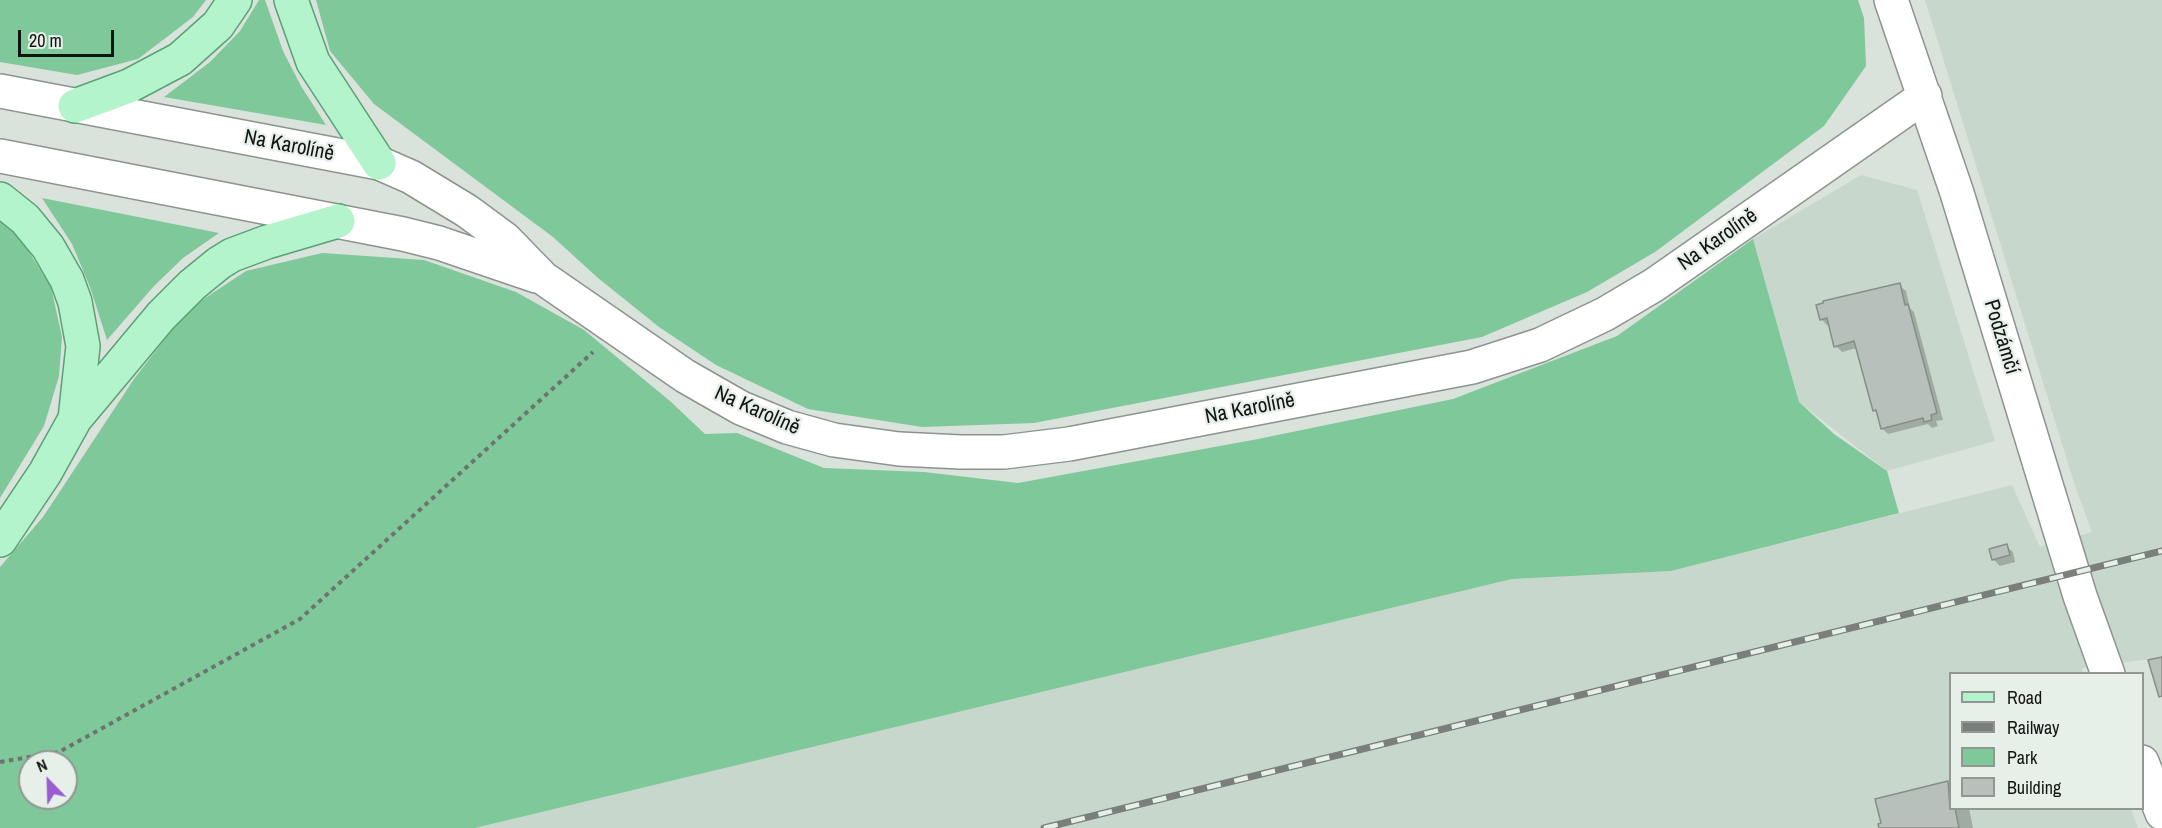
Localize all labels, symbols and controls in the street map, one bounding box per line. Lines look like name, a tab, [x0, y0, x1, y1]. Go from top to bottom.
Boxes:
scale bar	[21, 18, 117, 56]
text: 20 m	[29, 28, 62, 53]
street label: Na Karolíně	[242, 125, 336, 167]
street label: Na Karolíně	[1674, 204, 1762, 276]
street label: Podzámčí	[1978, 297, 2024, 377]
street label: Na Karolíně	[710, 381, 804, 441]
street label: Na Karolíně	[1203, 388, 1297, 430]
legend	[1949, 672, 2144, 810]
text: Road	[2007, 685, 2042, 710]
text: Railway	[2007, 715, 2060, 740]
text: Park	[2007, 745, 2037, 770]
north arrow	[18, 750, 78, 810]
text: N	[33, 753, 50, 777]
text: Building	[2007, 775, 2061, 800]

